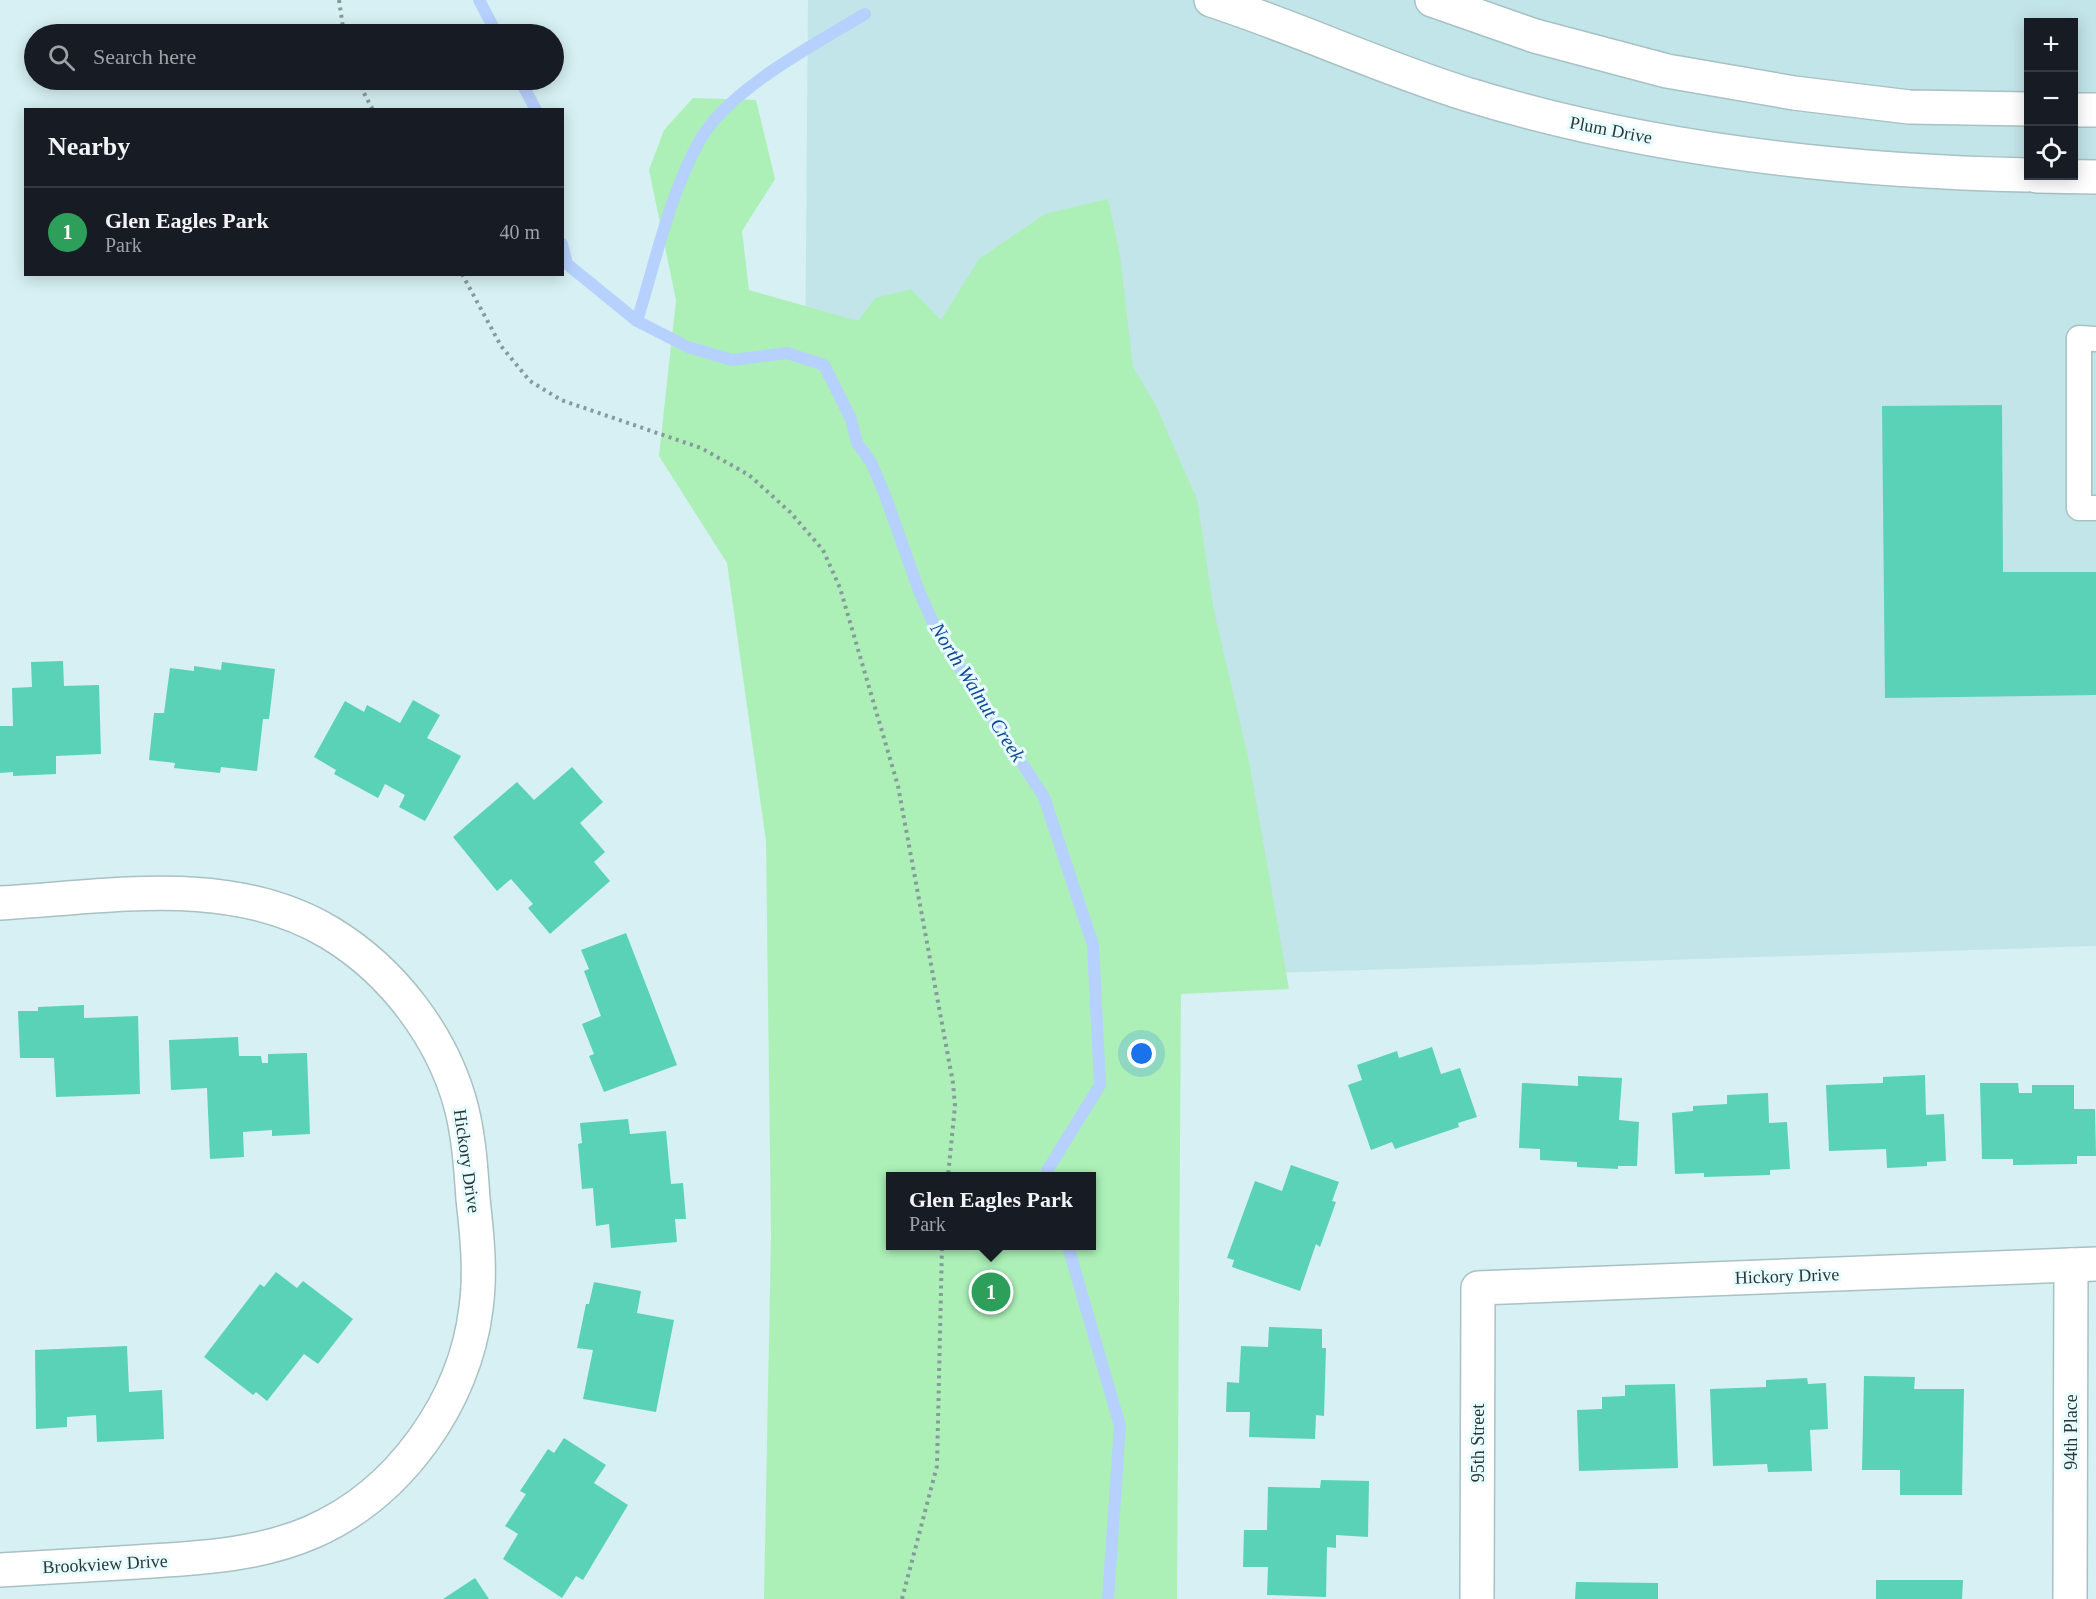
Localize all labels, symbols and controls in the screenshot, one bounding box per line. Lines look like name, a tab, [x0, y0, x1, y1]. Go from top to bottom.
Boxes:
map controls	[2024, 18, 2078, 180]
button: +	[2024, 18, 2078, 72]
search box	[24, 24, 564, 90]
icon: search	[45, 41, 78, 74]
text: Search here	[93, 44, 196, 69]
button: −	[2024, 72, 2078, 126]
street label: Plum Drive	[1568, 112, 1654, 148]
button: locate	[2024, 126, 2078, 180]
text: Nearby	[48, 132, 130, 161]
text: Glen Eagles Park	[105, 208, 269, 233]
text: 1	[63, 221, 73, 243]
text: 40 m	[499, 221, 540, 243]
text: Park	[105, 234, 142, 256]
water label: North Walnut Creek	[926, 618, 1030, 766]
your location	[1127, 1039, 1156, 1068]
street label: Hickory Drive	[450, 1108, 484, 1214]
popup	[886, 1172, 1096, 1250]
text: Glen Eagles Park	[909, 1187, 1073, 1212]
text: Park	[909, 1213, 946, 1235]
street label: Hickory Drive	[1734, 1264, 1840, 1288]
pin: 1	[972, 1270, 1010, 1314]
street label: 94th Place	[2061, 1394, 2081, 1470]
street label: 95th Street	[1468, 1404, 1488, 1482]
street label: Brookview Drive	[42, 1551, 168, 1577]

